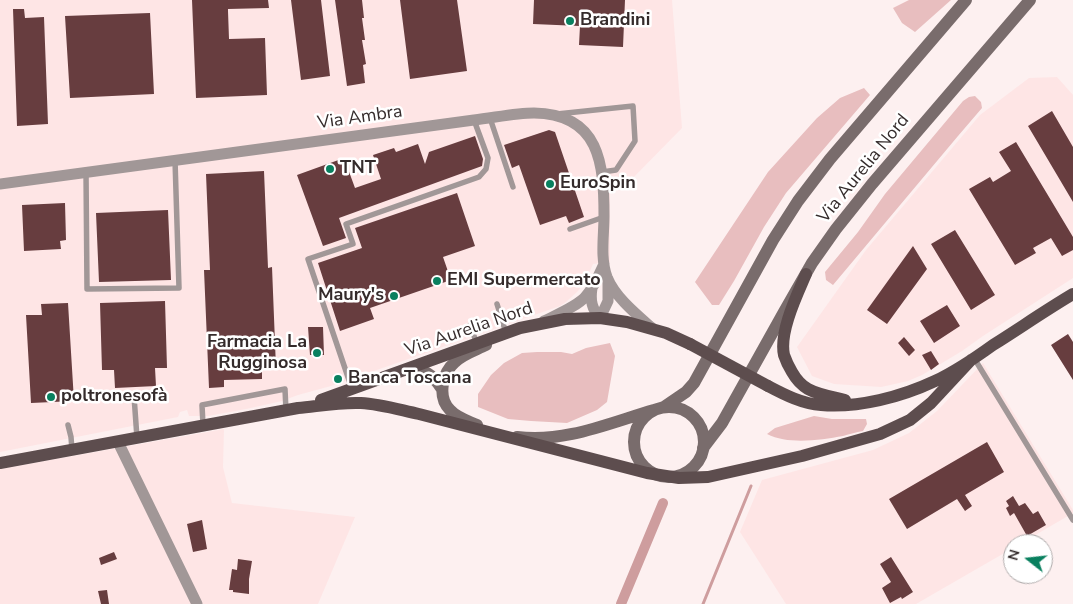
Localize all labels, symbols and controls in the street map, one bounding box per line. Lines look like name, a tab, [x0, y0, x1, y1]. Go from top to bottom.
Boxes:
place label: Brandini	[580, 10, 650, 32]
marker: Brandini	[564, 15, 576, 27]
street label: Via Ambra	[316, 101, 404, 135]
street label: Via Aurelia Nord	[814, 110, 914, 228]
place label: TNT	[340, 158, 376, 180]
marker: TNT	[324, 163, 336, 175]
place label: EuroSpin	[560, 173, 636, 195]
marker: EuroSpin	[544, 178, 556, 190]
place label: EMI Supermercato	[447, 270, 601, 292]
marker: EMI Supermercato	[431, 275, 443, 287]
place label: Maury's	[318, 285, 384, 307]
marker: Maury's	[388, 290, 400, 302]
street label: Via Aurelia Nord	[402, 298, 536, 362]
place label: Farmacia La Rugginosa	[207, 332, 307, 374]
marker: Farmacia La Rugginosa	[311, 347, 323, 359]
place label: Banca Toscana	[348, 368, 471, 390]
marker: Banca Toscana	[332, 373, 344, 385]
place label: poltronesofà	[61, 386, 168, 408]
marker: poltronesofà	[45, 391, 57, 403]
north arrow	[1003, 534, 1053, 584]
text: N	[1003, 547, 1025, 563]

